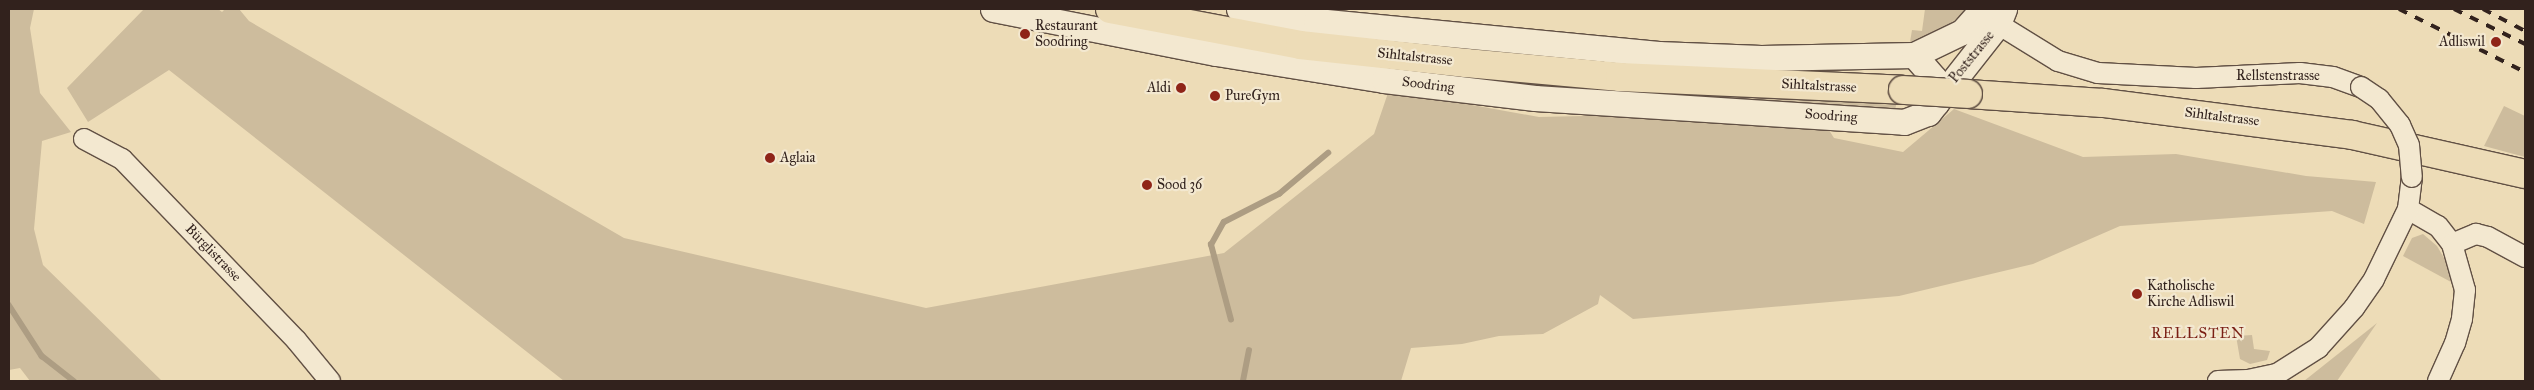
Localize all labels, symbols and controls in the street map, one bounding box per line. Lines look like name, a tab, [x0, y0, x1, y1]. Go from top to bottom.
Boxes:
place label: Restaurant Soodring	[1035, 18, 1098, 50]
marker: Restaurant Soodring	[1019, 28, 1031, 40]
street label: Poststrasse	[1946, 28, 1998, 86]
place label: Adliswil	[2439, 34, 2485, 50]
marker: Adliswil	[2489, 35, 2503, 49]
street label: Sihltalstrasse	[1377, 45, 1453, 69]
street label: Rellstenstrasse	[2236, 68, 2320, 84]
street label: Soodring	[1401, 73, 1455, 97]
street label: Sihltalstrasse	[1781, 76, 1857, 96]
place label: Aldi	[1147, 80, 1171, 96]
marker: Aldi	[1175, 82, 1187, 94]
place label: PureGym	[1225, 88, 1280, 104]
marker: PureGym	[1209, 90, 1221, 102]
street label: Sihltalstrasse	[2184, 104, 2260, 130]
street label: Soodring	[1804, 106, 1858, 126]
place label: Aglaia	[780, 150, 815, 166]
marker: Aglaia	[764, 152, 776, 164]
place label: Sood 36	[1157, 177, 1202, 193]
marker: Sood 36	[1141, 179, 1153, 191]
street label: Bürglistrasse	[181, 221, 245, 285]
place label: Katholische Kirche Adliswil	[2147, 278, 2234, 310]
marker: Katholische Kirche Adliswil	[2131, 288, 2143, 300]
district label: RELLSTEN	[2150, 325, 2246, 343]

